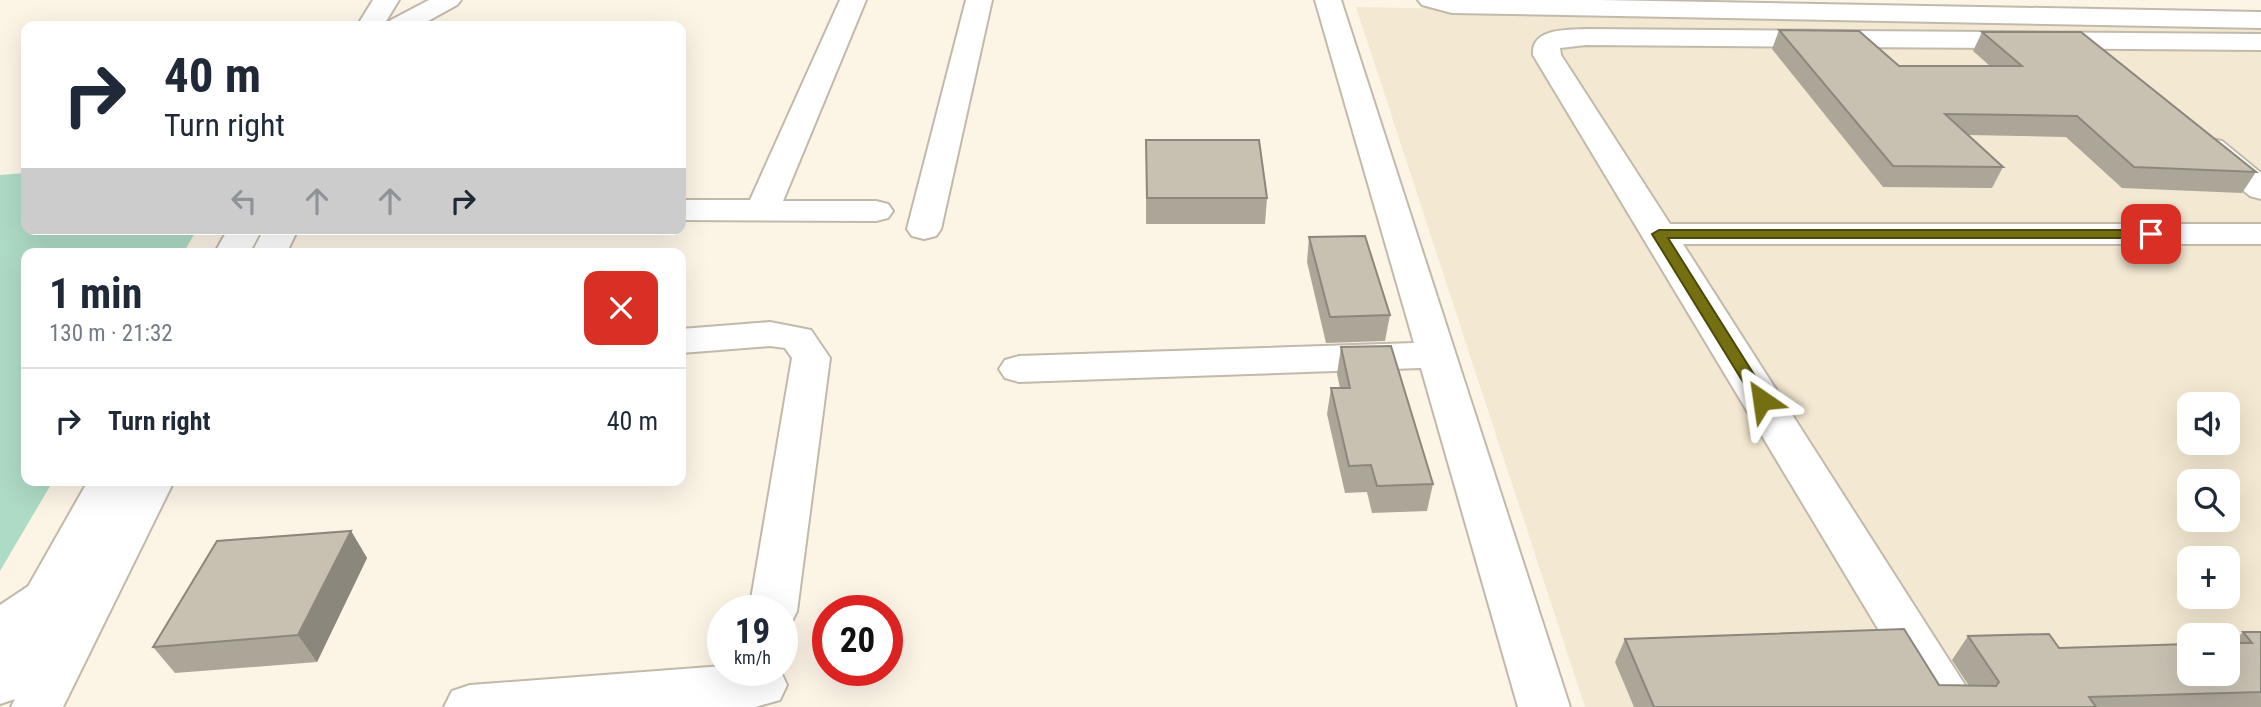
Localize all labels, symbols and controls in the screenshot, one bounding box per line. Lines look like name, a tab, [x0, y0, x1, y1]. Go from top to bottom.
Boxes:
text: 40 m	[164, 47, 261, 104]
icon: right	[49, 49, 140, 140]
text: Turn right	[164, 106, 285, 144]
icon: left	[225, 182, 263, 220]
icon: ahead	[298, 182, 336, 220]
icon: ahead	[371, 182, 409, 220]
icon: right	[444, 182, 482, 220]
pin	[2121, 204, 2181, 264]
icon: arrive	[2132, 215, 2170, 253]
text: 1 min	[49, 269, 142, 318]
button: close	[584, 271, 658, 345]
text: 130 m · 21:32	[49, 320, 173, 347]
position arrow	[1725, 363, 1799, 437]
map controls	[2177, 392, 2240, 686]
button: sound	[2177, 392, 2240, 455]
icon: right	[49, 402, 87, 440]
text: Turn right	[108, 406, 210, 436]
text: 40 m	[607, 406, 658, 436]
button: search	[2177, 469, 2240, 532]
button: +	[2177, 546, 2240, 609]
speed limit sign: 20	[812, 595, 903, 686]
text: 19	[735, 611, 770, 652]
button: −	[2177, 623, 2240, 686]
text: km/h	[734, 647, 771, 668]

